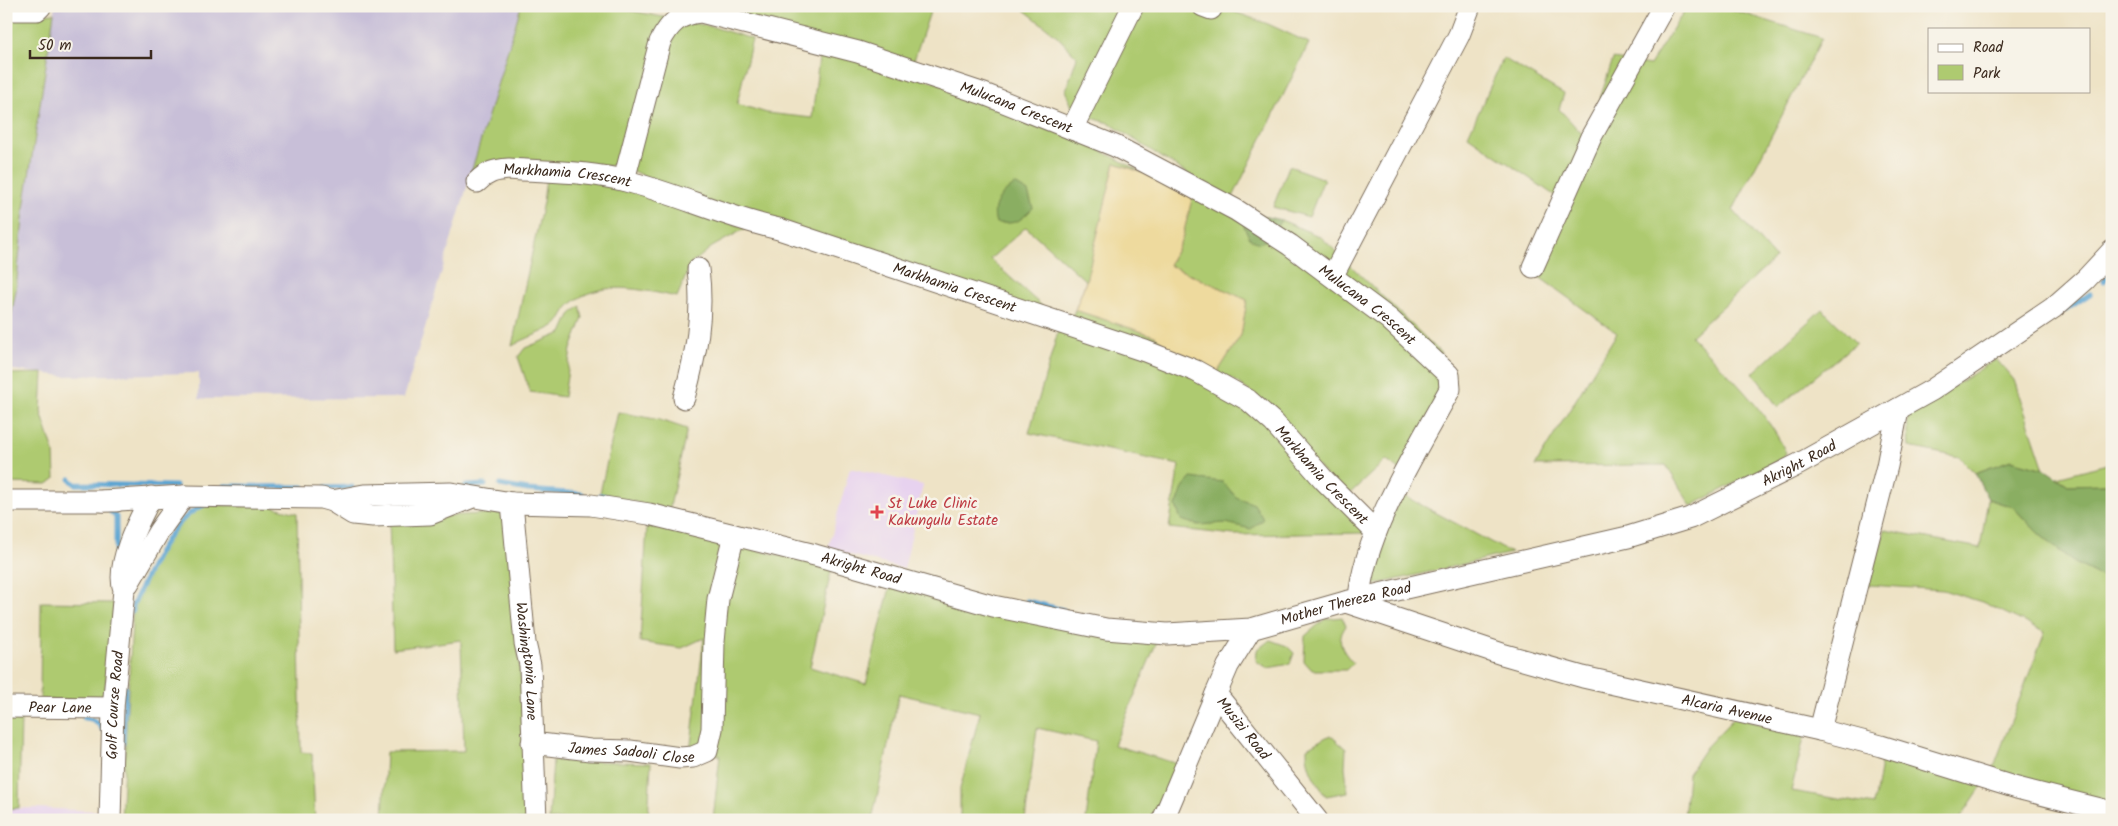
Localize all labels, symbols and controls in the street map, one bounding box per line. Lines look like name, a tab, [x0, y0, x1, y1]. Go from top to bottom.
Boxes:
scale bar	[30, 28, 151, 60]
legend	[1928, 28, 2090, 92]
text: 50 m	[38, 34, 72, 58]
text: Road	[1973, 36, 2004, 60]
text: Park	[1973, 62, 2001, 86]
street label: Mulucana Crescent	[956, 76, 1076, 141]
street label: Markhamia Crescent	[502, 158, 634, 195]
street label: Markhamia Crescent	[889, 257, 1020, 320]
street label: Mulucana Crescent	[1313, 259, 1421, 352]
street label: Markhamia Crescent	[1268, 420, 1374, 531]
street label: Akright Road	[1758, 434, 1842, 494]
place label: St Luke Clinic Kakungulu Estate	[888, 492, 998, 533]
marker: St Luke Clinic Kakungulu Estate	[870, 505, 884, 519]
street label: Akright Road	[818, 546, 904, 592]
street label: Mother Thereza Road	[1278, 576, 1414, 633]
street label: Washingtonia Lane	[508, 601, 543, 721]
street label: Golf Course Road	[101, 649, 131, 760]
street label: Alcaria Avenue	[1679, 688, 1775, 732]
street label: Musizi Road	[1210, 692, 1276, 766]
street label: Pear Lane	[28, 696, 92, 721]
street label: James Sadooli Close	[567, 736, 696, 771]

